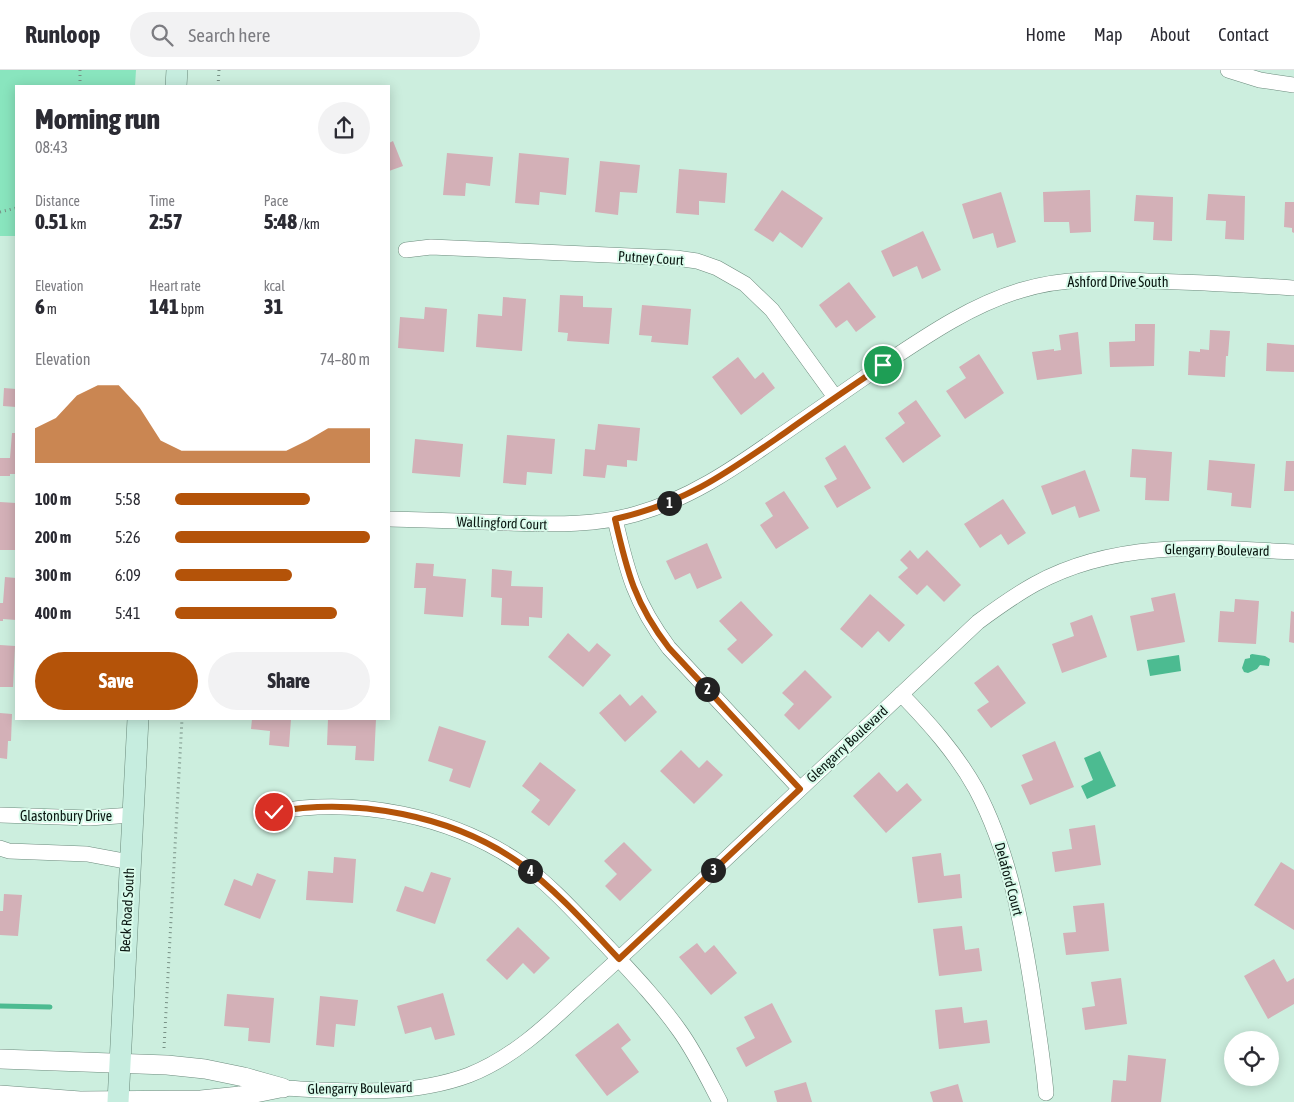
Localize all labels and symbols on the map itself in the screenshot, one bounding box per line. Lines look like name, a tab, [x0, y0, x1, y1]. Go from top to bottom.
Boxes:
street label: Putney Court	[618, 248, 684, 268]
street label: Ashford Drive South	[1068, 274, 1168, 290]
pin	[862, 344, 904, 386]
pin: 1	[656, 490, 682, 516]
street label: Wallingford Court	[457, 513, 547, 533]
street label: Glengarry Boulevard	[1164, 541, 1270, 559]
pin: 2	[694, 676, 720, 702]
street label: Glengarry Boulevard	[803, 702, 891, 786]
pin	[253, 791, 295, 833]
street label: Glastonbury Drive	[20, 808, 112, 824]
street label: Delaford Court	[992, 841, 1026, 917]
pin: 4	[518, 858, 542, 884]
pin: 3	[700, 858, 726, 882]
street label: Beck Road South	[117, 867, 137, 953]
street label: Glengarry Boulevard	[307, 1079, 413, 1097]

